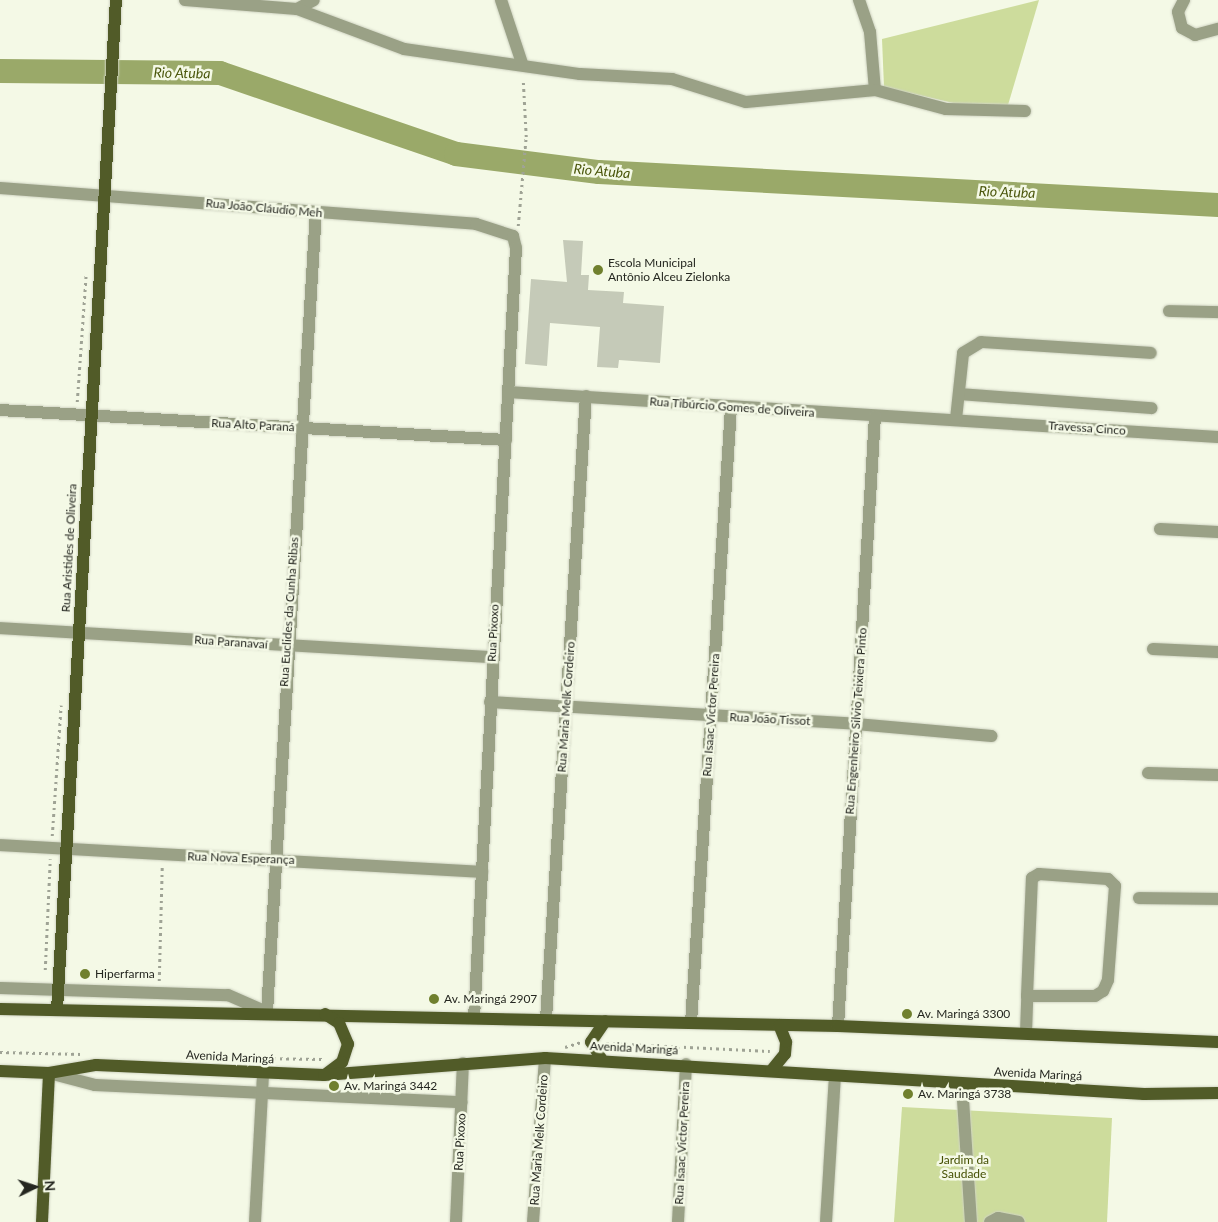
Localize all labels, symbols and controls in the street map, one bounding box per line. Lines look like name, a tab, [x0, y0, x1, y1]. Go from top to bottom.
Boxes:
water label: Rio Atuba	[153, 64, 211, 82]
water label: Rio Atuba	[573, 160, 631, 182]
water label: Rio Atuba	[978, 183, 1036, 201]
street label: Rua João Cláudio Meh	[205, 196, 323, 220]
place label: Escola Municipal Antônio Alceu Zielonka	[608, 256, 731, 284]
marker: Escola Municipal Antônio Alceu Zielonka	[592, 264, 604, 276]
street label: Rua Tibúrcio Gomes de Oliveira	[649, 394, 815, 420]
street label: Rua Alto Paraná	[211, 416, 295, 434]
street label: Travessa Cinco	[1048, 418, 1126, 438]
street label: Rua Aristides de Oliveira	[58, 483, 80, 613]
street label: Rua Euclides da Cunha Ribas	[277, 537, 301, 687]
street label: Rua Pixoxo	[484, 604, 502, 662]
street label: Rua Engenheiro Silvio Teixiera Pinto	[842, 627, 870, 815]
street label: Rua Paranavaí	[194, 632, 268, 652]
street label: Rua Maria Melk Cordeiro	[554, 641, 578, 773]
street label: Rua Isaac Victor Pereira	[699, 653, 723, 777]
street label: Rua João Tissot	[729, 710, 811, 728]
street label: Rua Nova Esperança	[187, 849, 295, 867]
place label: Hiperfarma	[95, 967, 155, 981]
marker: Hiperfarma	[79, 968, 91, 980]
place label: Av. Maringá 2907	[444, 992, 537, 1006]
marker: Av. Maringá 2907	[428, 993, 440, 1005]
place label: Av. Maringá 3300	[917, 1007, 1010, 1021]
marker: Av. Maringá 3300	[901, 1008, 913, 1020]
street label: Avenida Maringá	[589, 1038, 679, 1058]
street label: Avenida Maringá	[185, 1047, 275, 1067]
street label: Avenida Maringá	[993, 1064, 1083, 1084]
street label: Rua Maria Melk Cordeiro	[527, 1074, 551, 1206]
place label: Av. Maringá 3442	[344, 1079, 437, 1093]
marker: Av. Maringá 3442	[328, 1080, 340, 1092]
street label: Rua Isaac Victor Pereira	[672, 1081, 692, 1205]
place label: Av. Maringá 3738	[918, 1087, 1011, 1101]
marker: Av. Maringá 3738	[902, 1088, 914, 1100]
street label: Rua Pixoxo	[451, 1113, 469, 1171]
park label: Jardim da Saudade	[939, 1153, 989, 1181]
north arrow	[10, 1162, 60, 1212]
text: N	[42, 1180, 59, 1192]

